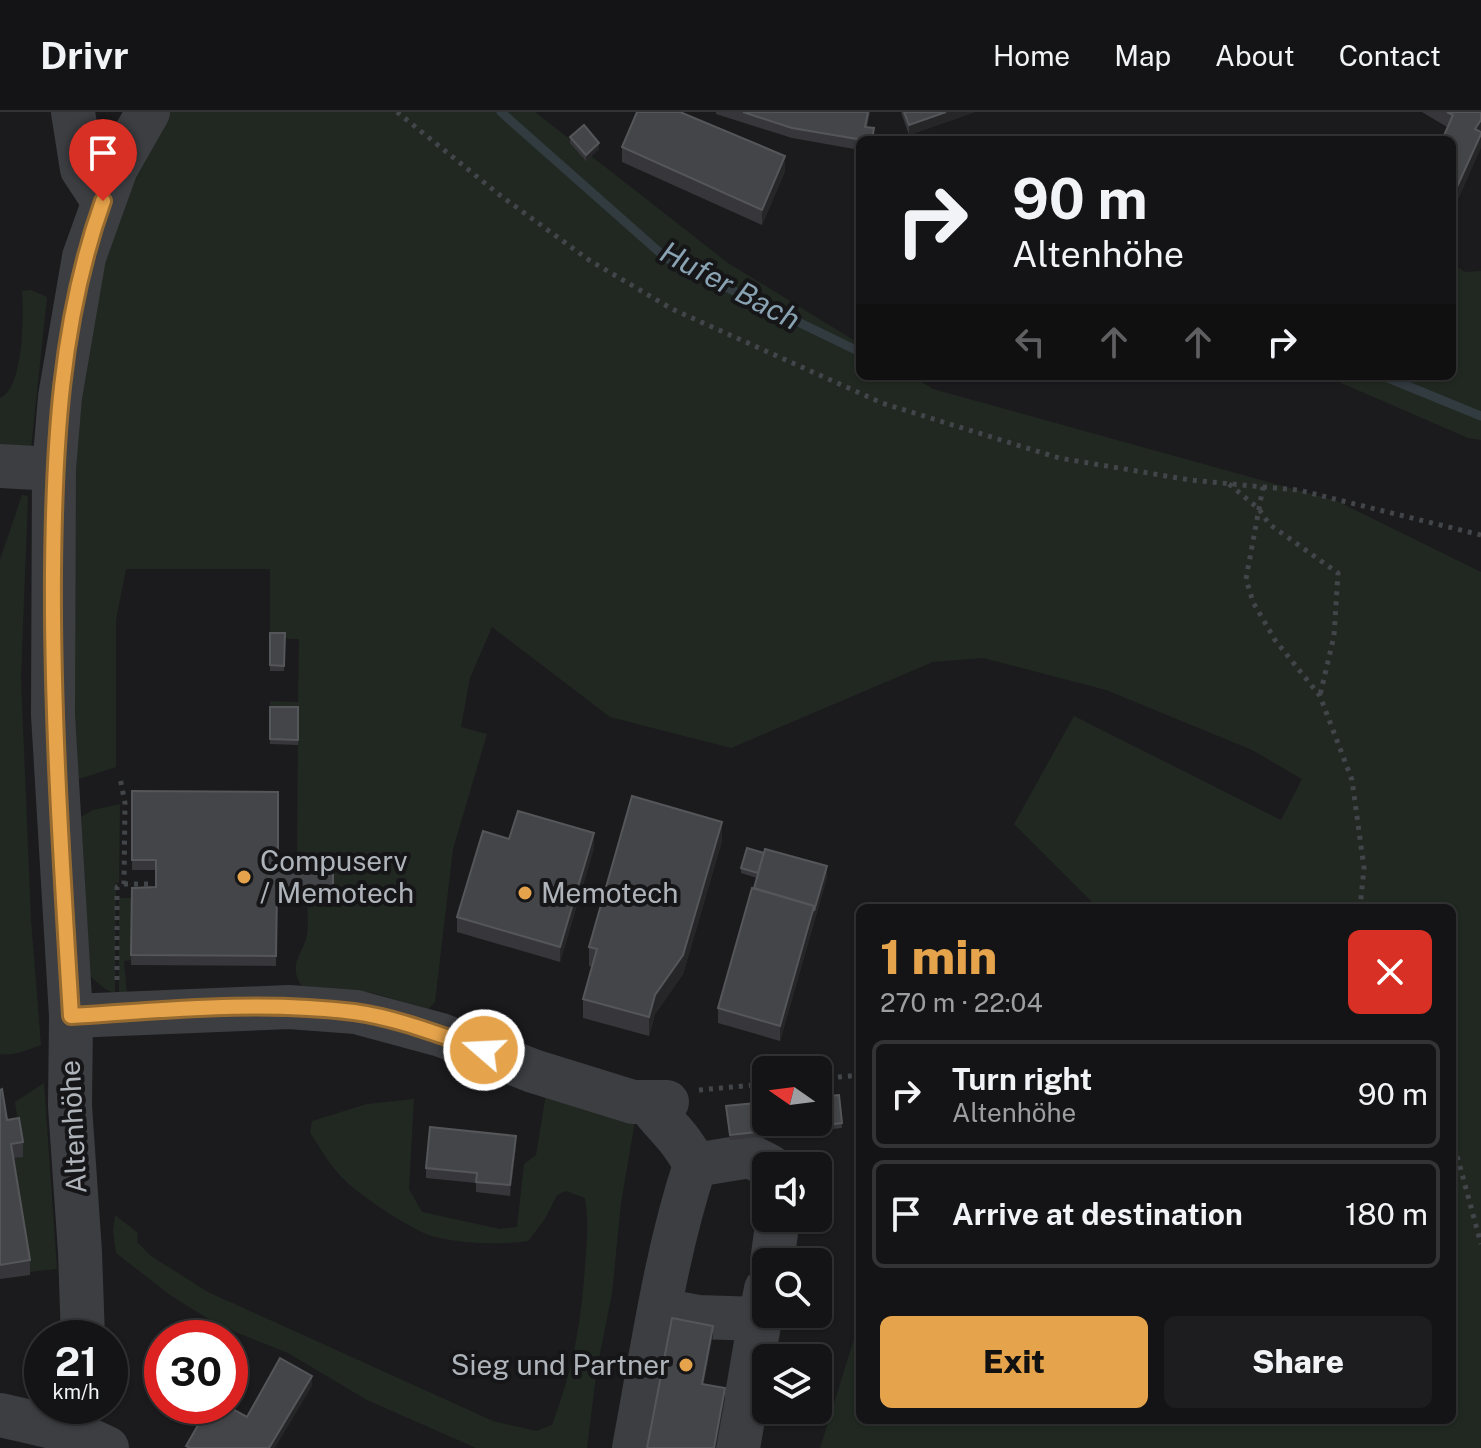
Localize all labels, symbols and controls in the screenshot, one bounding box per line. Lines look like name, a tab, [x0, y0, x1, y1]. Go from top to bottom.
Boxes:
text: Drivr	[40, 33, 129, 78]
text: Home	[993, 39, 1070, 72]
text: Map	[1114, 39, 1171, 72]
text: About	[1215, 39, 1295, 72]
text: Contact	[1339, 39, 1441, 72]
pin	[69, 119, 137, 201]
icon: arrive	[81, 131, 125, 175]
text: 90 m	[1012, 166, 1148, 232]
icon: right	[880, 168, 984, 272]
water label: Hufer Bach	[654, 233, 806, 337]
text: Altenhöhe	[1012, 233, 1184, 275]
icon: left	[1008, 320, 1052, 364]
icon: ahead	[1092, 320, 1136, 364]
icon: ahead	[1176, 320, 1220, 364]
icon: right	[1260, 320, 1304, 364]
place label: Compuserv / Memotech	[260, 844, 414, 909]
marker: Compuserv / Memotech	[235, 868, 253, 886]
place label: Memotech	[541, 876, 678, 909]
marker: Memotech	[516, 884, 534, 902]
text: 1 min	[880, 928, 997, 985]
button: close	[1348, 930, 1432, 1014]
text: 270 m · 22:04	[880, 987, 1043, 1018]
position arrow	[442, 1008, 526, 1092]
north arrow	[752, 1056, 832, 1136]
map controls	[752, 1056, 832, 1424]
street label: Altenhöhe	[53, 1059, 92, 1195]
text: Turn right	[952, 1061, 1092, 1097]
icon: right	[884, 1072, 928, 1116]
text: 90 m	[1358, 1076, 1428, 1112]
text: Altenhöhe	[952, 1097, 1076, 1128]
button: sound	[752, 1152, 832, 1232]
icon: arrive	[884, 1192, 928, 1236]
text: Arrive at destination	[952, 1196, 1243, 1232]
text: 180 m	[1345, 1196, 1428, 1232]
button: search	[752, 1248, 832, 1328]
button: Exit	[880, 1316, 1148, 1408]
button: Share	[1164, 1316, 1432, 1408]
speed limit sign: 30	[144, 1320, 248, 1424]
text: 21	[55, 1338, 97, 1385]
button: layers	[752, 1344, 832, 1424]
place label: Sieg und Partner	[451, 1348, 670, 1381]
marker: Sieg und Partner	[677, 1356, 695, 1374]
text: km/h	[52, 1380, 100, 1404]

